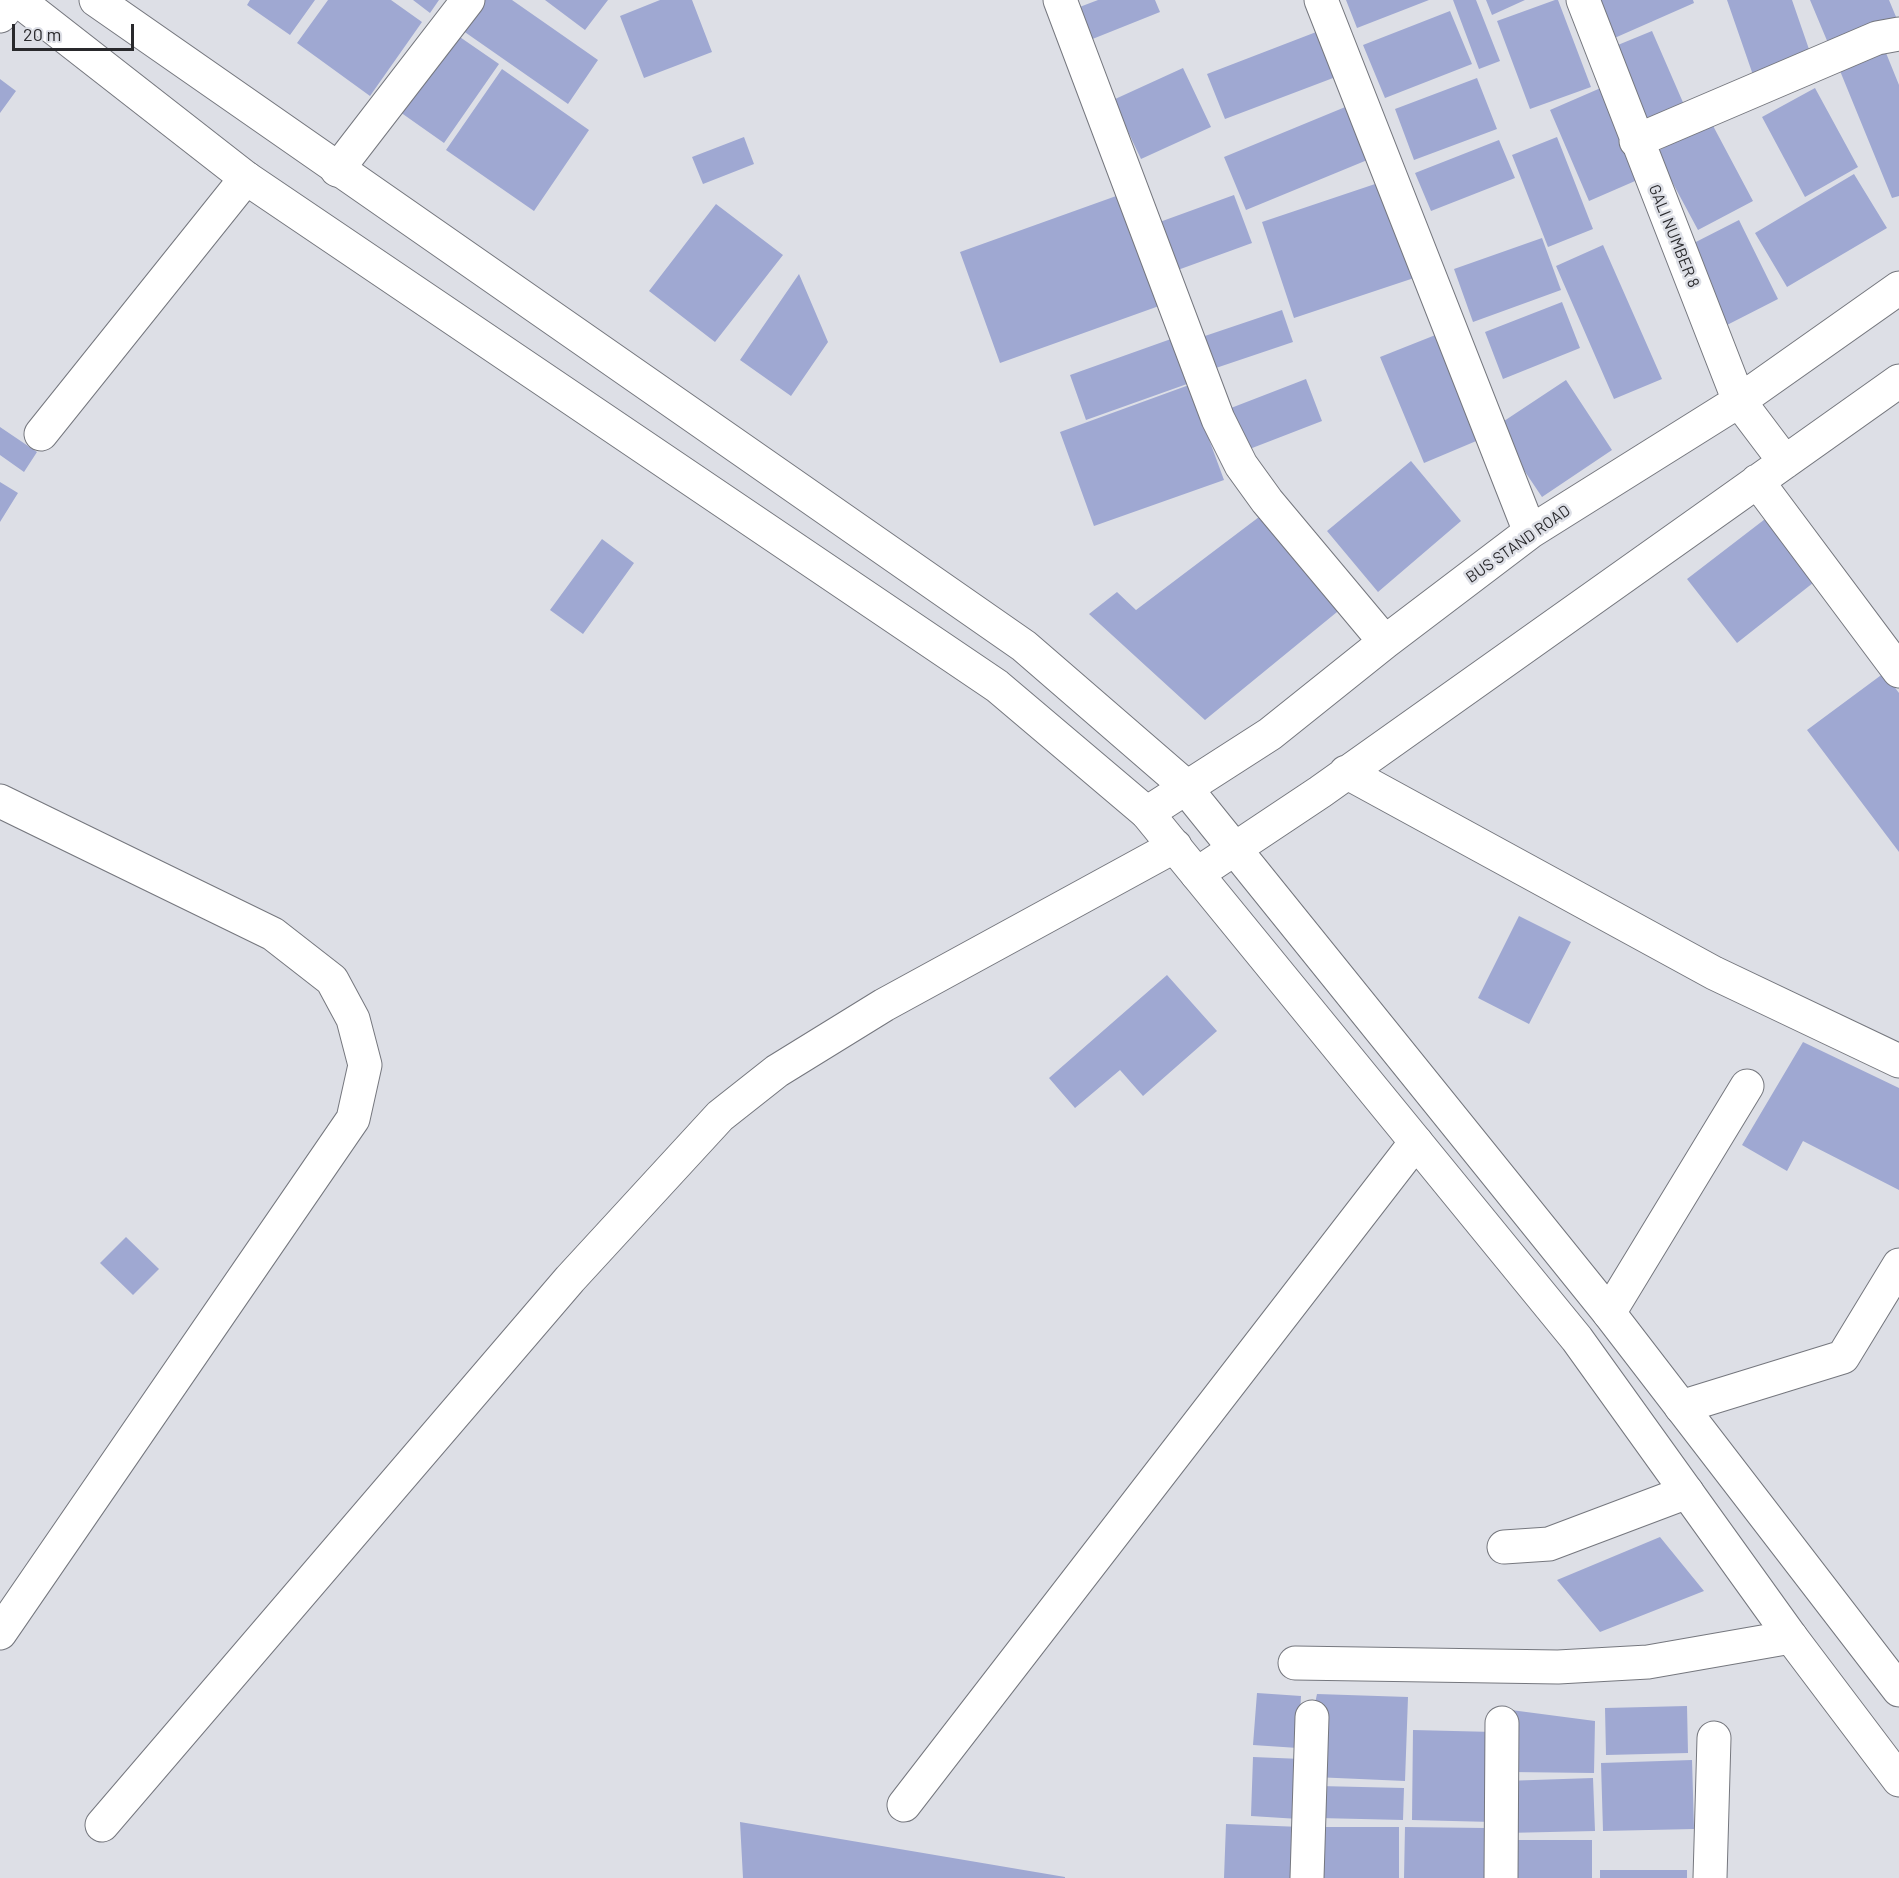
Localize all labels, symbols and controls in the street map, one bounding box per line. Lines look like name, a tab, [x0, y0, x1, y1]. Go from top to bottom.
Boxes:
scale bar	[15, 12, 136, 50]
text: 20 m	[23, 23, 61, 45]
street label: GALI NUMBER 8	[1645, 182, 1703, 290]
street label: BUS STAND ROAD	[1462, 501, 1574, 587]

